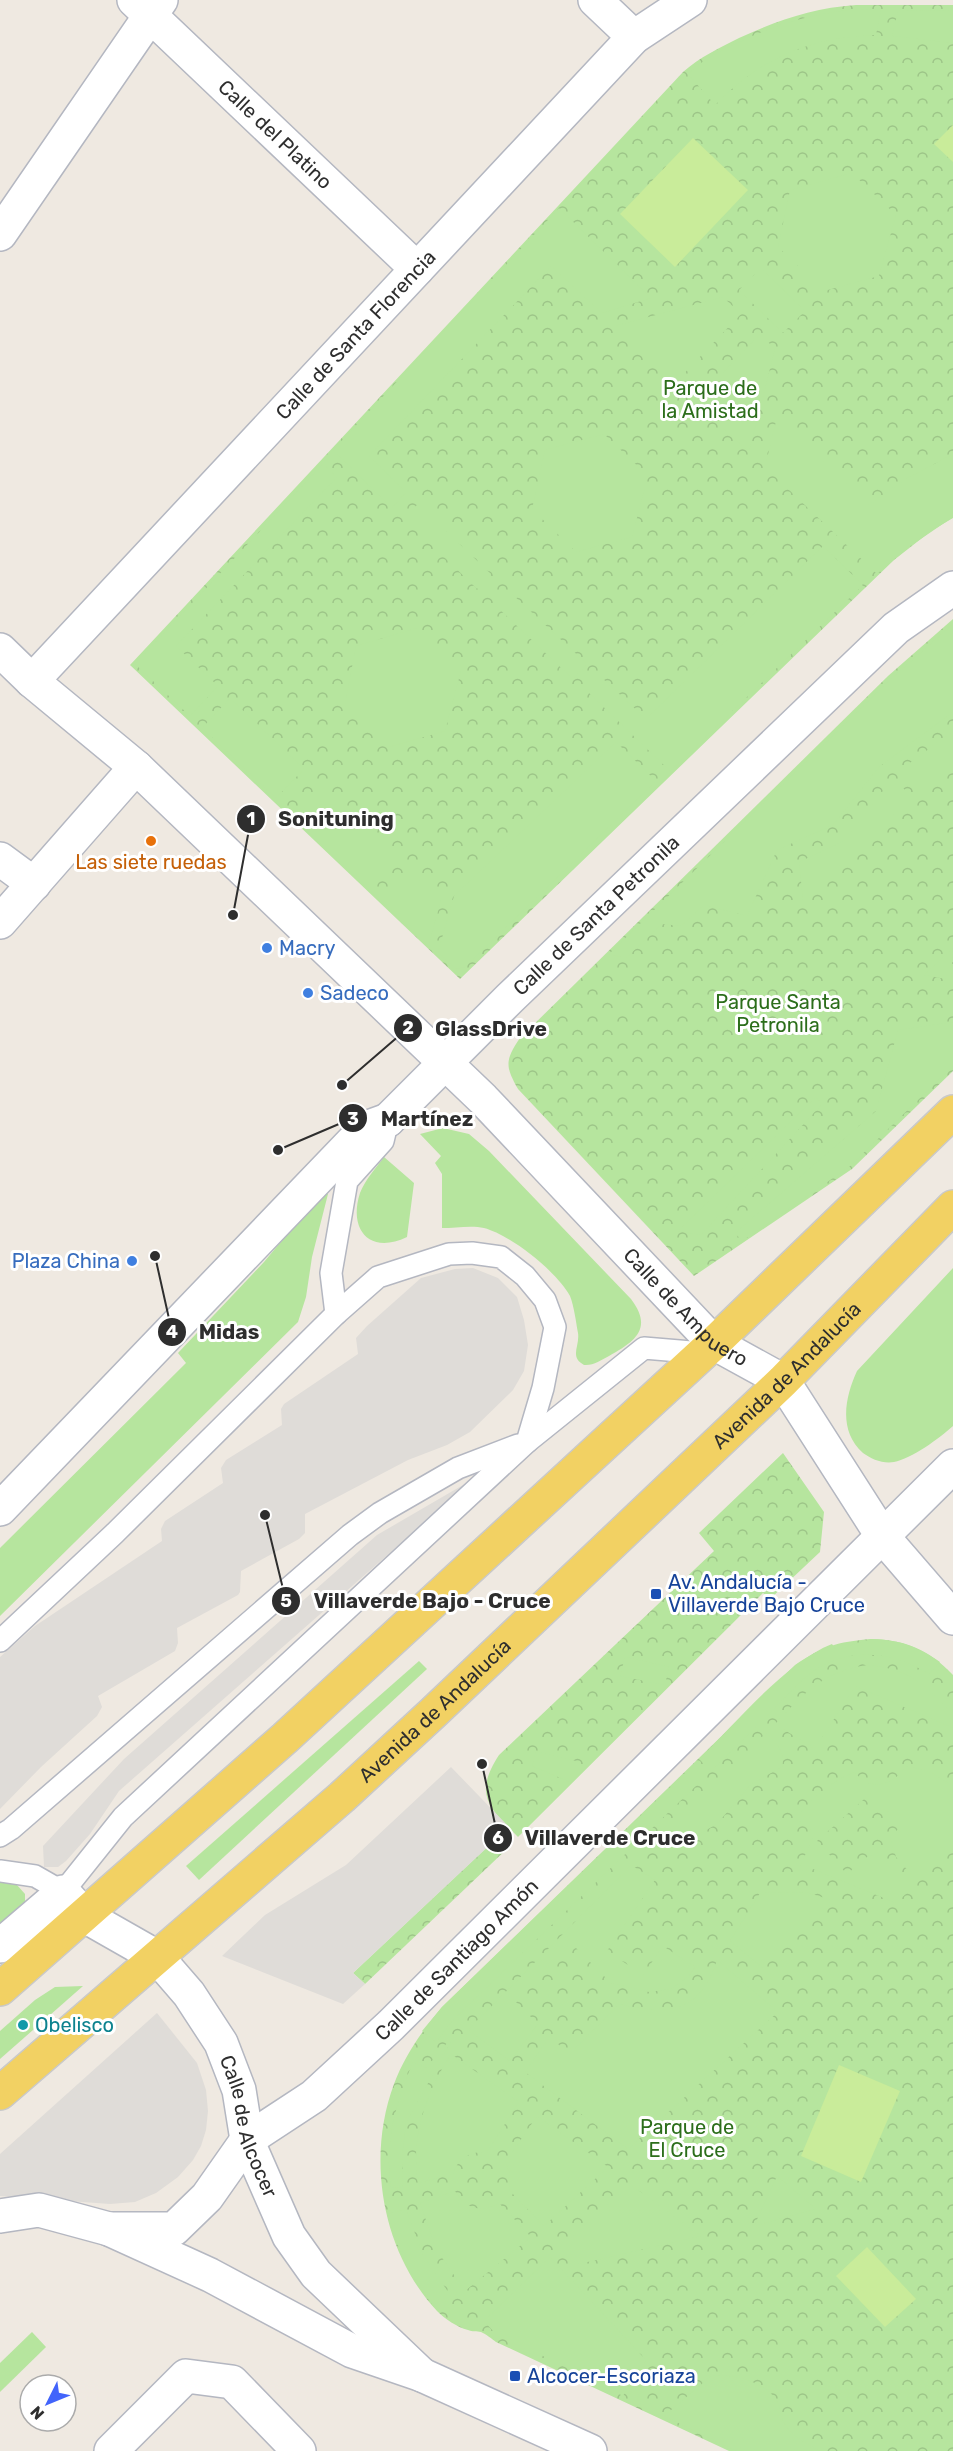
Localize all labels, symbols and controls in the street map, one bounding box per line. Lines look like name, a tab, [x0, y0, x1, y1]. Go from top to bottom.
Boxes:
street label: Calle del Platino	[213, 75, 337, 194]
street label: Calle de Santa Florencia	[271, 245, 441, 424]
park label: Parque de la Amistad	[661, 376, 759, 423]
callout: Sonituning	[236, 799, 406, 838]
text: Sonituning	[278, 806, 394, 831]
text: 1	[247, 808, 255, 830]
street label: Calle de Santa Petronila	[508, 830, 684, 1000]
marker: Las siete ruedas	[144, 834, 158, 848]
place label: Las siete ruedas	[75, 850, 227, 874]
place label: Macry	[279, 936, 336, 960]
marker: Macry	[260, 941, 274, 955]
place label: Sadeco	[320, 981, 389, 1005]
marker: Sadeco	[301, 986, 315, 1000]
park label: Parque Santa Petronila	[715, 990, 841, 1037]
callout: GlassDrive	[393, 1009, 559, 1048]
text: GlassDrive	[435, 1016, 547, 1041]
text: 2	[402, 1017, 414, 1039]
callout: Martínez	[338, 1099, 485, 1138]
text: Martínez	[381, 1106, 473, 1131]
text: 3	[347, 1108, 359, 1130]
street label: Calle de Ampuero	[619, 1243, 752, 1371]
place label: Plaza China	[12, 1249, 120, 1273]
marker: Plaza China	[125, 1254, 139, 1268]
street label: Avenida de Andalucía	[707, 1297, 866, 1454]
callout: Midas	[157, 1312, 272, 1351]
text: Midas	[199, 1319, 259, 1344]
text: 4	[166, 1321, 178, 1343]
place label: Av. Andalucía - Villaverde Bajo Cruce	[668, 1570, 865, 1617]
callout: Villaverde Bajo - Cruce	[271, 1581, 562, 1620]
marker: Av. Andalucía - Villaverde Bajo Cruce	[649, 1587, 663, 1601]
text: Villaverde Bajo - Cruce	[313, 1588, 551, 1613]
text: 5	[280, 1590, 292, 1612]
street label: Avenida de Andalucía	[354, 1634, 516, 1787]
callout: Villaverde Cruce	[483, 1818, 708, 1857]
text: Villaverde Cruce	[524, 1825, 696, 1850]
text: 6	[492, 1827, 504, 1849]
street label: Calle de Santiago Amón	[370, 1874, 543, 2046]
place label: Obelisco	[35, 2013, 114, 2037]
marker: Obelisco	[16, 2018, 30, 2032]
street label: Calle de Alcocer	[215, 2052, 283, 2201]
park label: Parque de El Cruce	[640, 2115, 734, 2162]
place label: Alcocer-Escoriaza	[527, 2364, 696, 2388]
marker: Alcocer-Escoriaza	[508, 2369, 522, 2383]
north arrow	[18, 2373, 78, 2433]
text: N	[27, 2402, 48, 2424]

